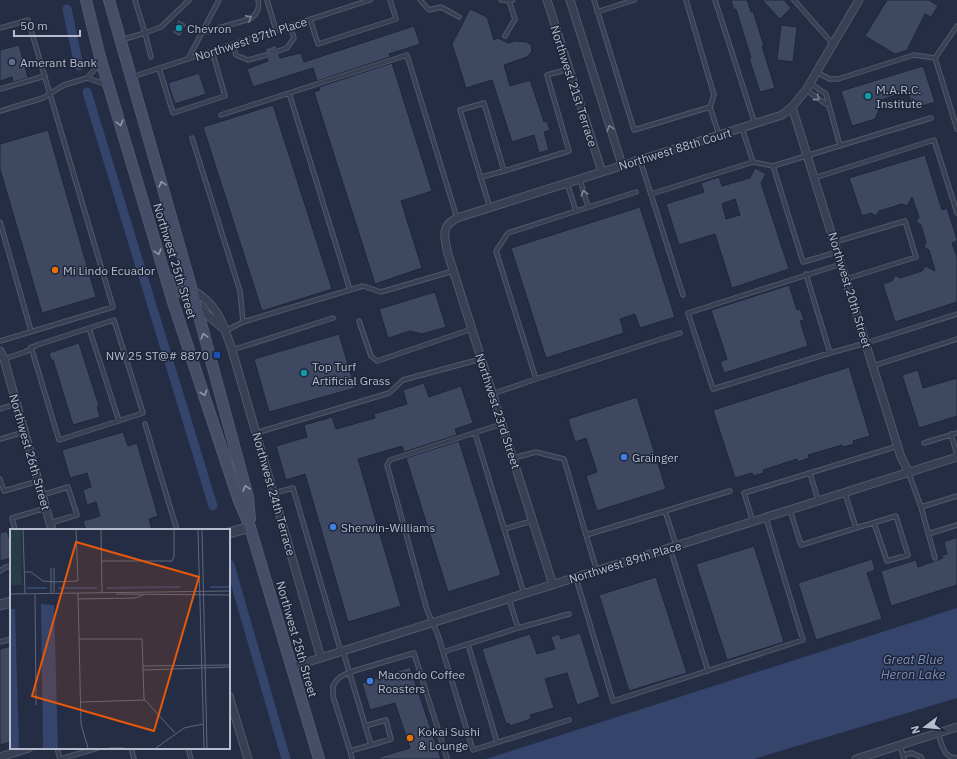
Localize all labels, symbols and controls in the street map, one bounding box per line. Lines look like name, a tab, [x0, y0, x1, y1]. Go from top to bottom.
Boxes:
scale bar	[14, 12, 80, 38]
street label: Northwest 87th Place	[193, 14, 309, 64]
one-way arrow	[245, 15, 252, 23]
text: 50 m	[20, 18, 48, 33]
place label: Chevron	[187, 21, 232, 36]
marker: Chevron	[174, 23, 184, 33]
street label: Northwest 21st Terrace	[547, 23, 601, 149]
place label: Amerant Bank	[20, 55, 97, 70]
marker: Amerant Bank	[7, 57, 17, 67]
place label: M.A.R.C. Institute	[876, 82, 923, 111]
marker: M.A.R.C. Institute	[863, 91, 873, 101]
one-way arrow	[813, 94, 820, 101]
one-way arrow	[115, 119, 124, 126]
one-way arrow	[606, 125, 615, 132]
street label: Northwest 88th Court	[617, 125, 733, 173]
one-way arrow	[158, 181, 167, 188]
one-way arrow	[580, 190, 589, 197]
street label: Northwest 25th Street	[150, 201, 200, 321]
street label: Northwest 20th Street	[825, 230, 875, 350]
one-way arrow	[153, 248, 162, 255]
place label: Mi Lindo Ecuador	[63, 263, 156, 278]
marker: Mi Lindo Ecuador	[50, 265, 60, 275]
one-way arrow	[200, 333, 209, 340]
place label: NW 25 ST@# 8870	[106, 348, 209, 363]
marker: NW 25 ST@# 8870	[212, 350, 222, 360]
street label: Northwest 23rd Street	[472, 351, 524, 471]
place label: Top Turf Artificial Grass	[312, 359, 391, 388]
marker: Top Turf Artificial Grass	[299, 368, 309, 378]
one-way arrow	[199, 389, 207, 396]
street label: Northwest 26th Street	[6, 392, 54, 512]
street label: Northwest 24th Terrace	[249, 430, 299, 558]
place label: Grainger	[632, 450, 679, 465]
marker: Grainger	[619, 452, 629, 462]
one-way arrow	[242, 485, 251, 492]
place label: Sherwin-Williams	[341, 520, 436, 535]
marker: Sherwin-Williams	[328, 522, 338, 532]
inset map	[10, 529, 230, 749]
street label: Northwest 89th Place	[567, 538, 683, 586]
street label: Northwest 25th Street	[273, 579, 321, 699]
water label: Great Blue Heron Lake	[881, 651, 946, 683]
place label: Macondo Coffee Roasters	[378, 667, 466, 696]
marker: Macondo Coffee Roasters	[365, 676, 375, 686]
north arrow	[905, 707, 945, 747]
place label: Kokai Sushi & Lounge	[418, 724, 480, 753]
text: N	[908, 724, 923, 736]
marker: Kokai Sushi & Lounge	[405, 733, 415, 743]

